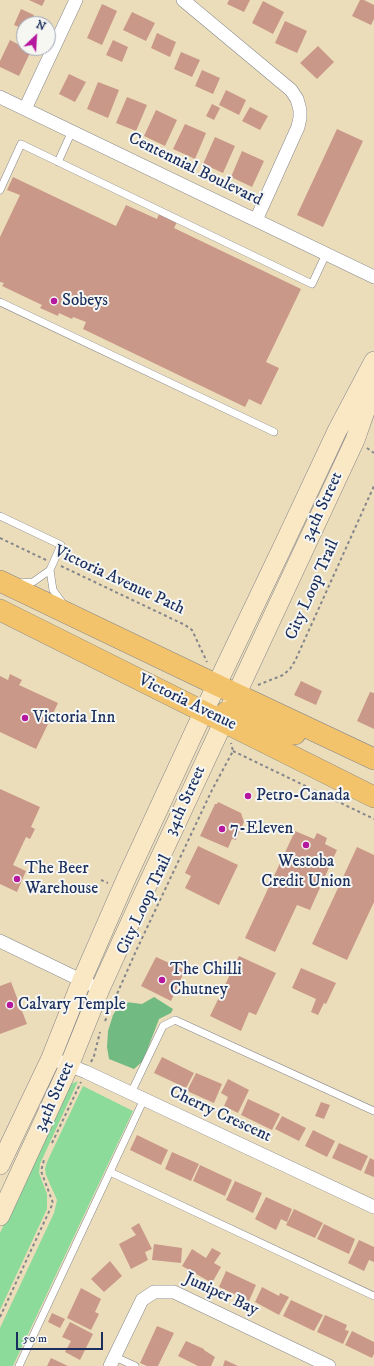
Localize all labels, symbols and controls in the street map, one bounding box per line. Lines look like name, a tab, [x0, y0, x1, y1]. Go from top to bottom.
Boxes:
north arrow	[16, 16, 56, 56]
text: N	[34, 18, 48, 34]
street label: Centennial Boulevard	[125, 129, 265, 211]
place label: Sobeys	[62, 291, 108, 311]
marker: Sobeys	[49, 296, 59, 306]
street label: 34th Street	[298, 469, 348, 545]
street label: City Loop Trail	[282, 537, 344, 643]
street label: Victoria Avenue Path	[50, 542, 188, 620]
street label: Victoria Avenue	[135, 670, 239, 736]
place label: Victoria Inn	[33, 708, 115, 728]
marker: Victoria Inn	[20, 713, 30, 723]
street label: 34th Street	[161, 763, 211, 839]
place label: Petro-Canada	[256, 786, 350, 806]
marker: Petro-Canada	[243, 791, 253, 801]
place label: 7-Eleven	[230, 819, 293, 839]
marker: 7-Eleven	[217, 824, 227, 834]
marker: Westoba Credit Union	[301, 840, 311, 850]
street label: City Loop Trail	[113, 852, 177, 958]
place label: Westoba Credit Union	[261, 852, 351, 892]
place label: The Beer Warehouse	[25, 859, 98, 899]
marker: The Beer Warehouse	[12, 874, 22, 884]
place label: The Chilli Chutney	[170, 960, 242, 1000]
marker: The Chilli Chutney	[157, 975, 167, 985]
place label: Calvary Temple	[18, 995, 126, 1015]
marker: Calvary Temple	[5, 1000, 15, 1010]
street label: 34th Street	[31, 1059, 79, 1135]
street label: Cherry Crescent	[166, 1082, 274, 1148]
street label: Juniper Bay	[181, 1269, 261, 1321]
scale bar	[18, 1324, 105, 1350]
text: 50 m	[23, 1331, 47, 1346]

